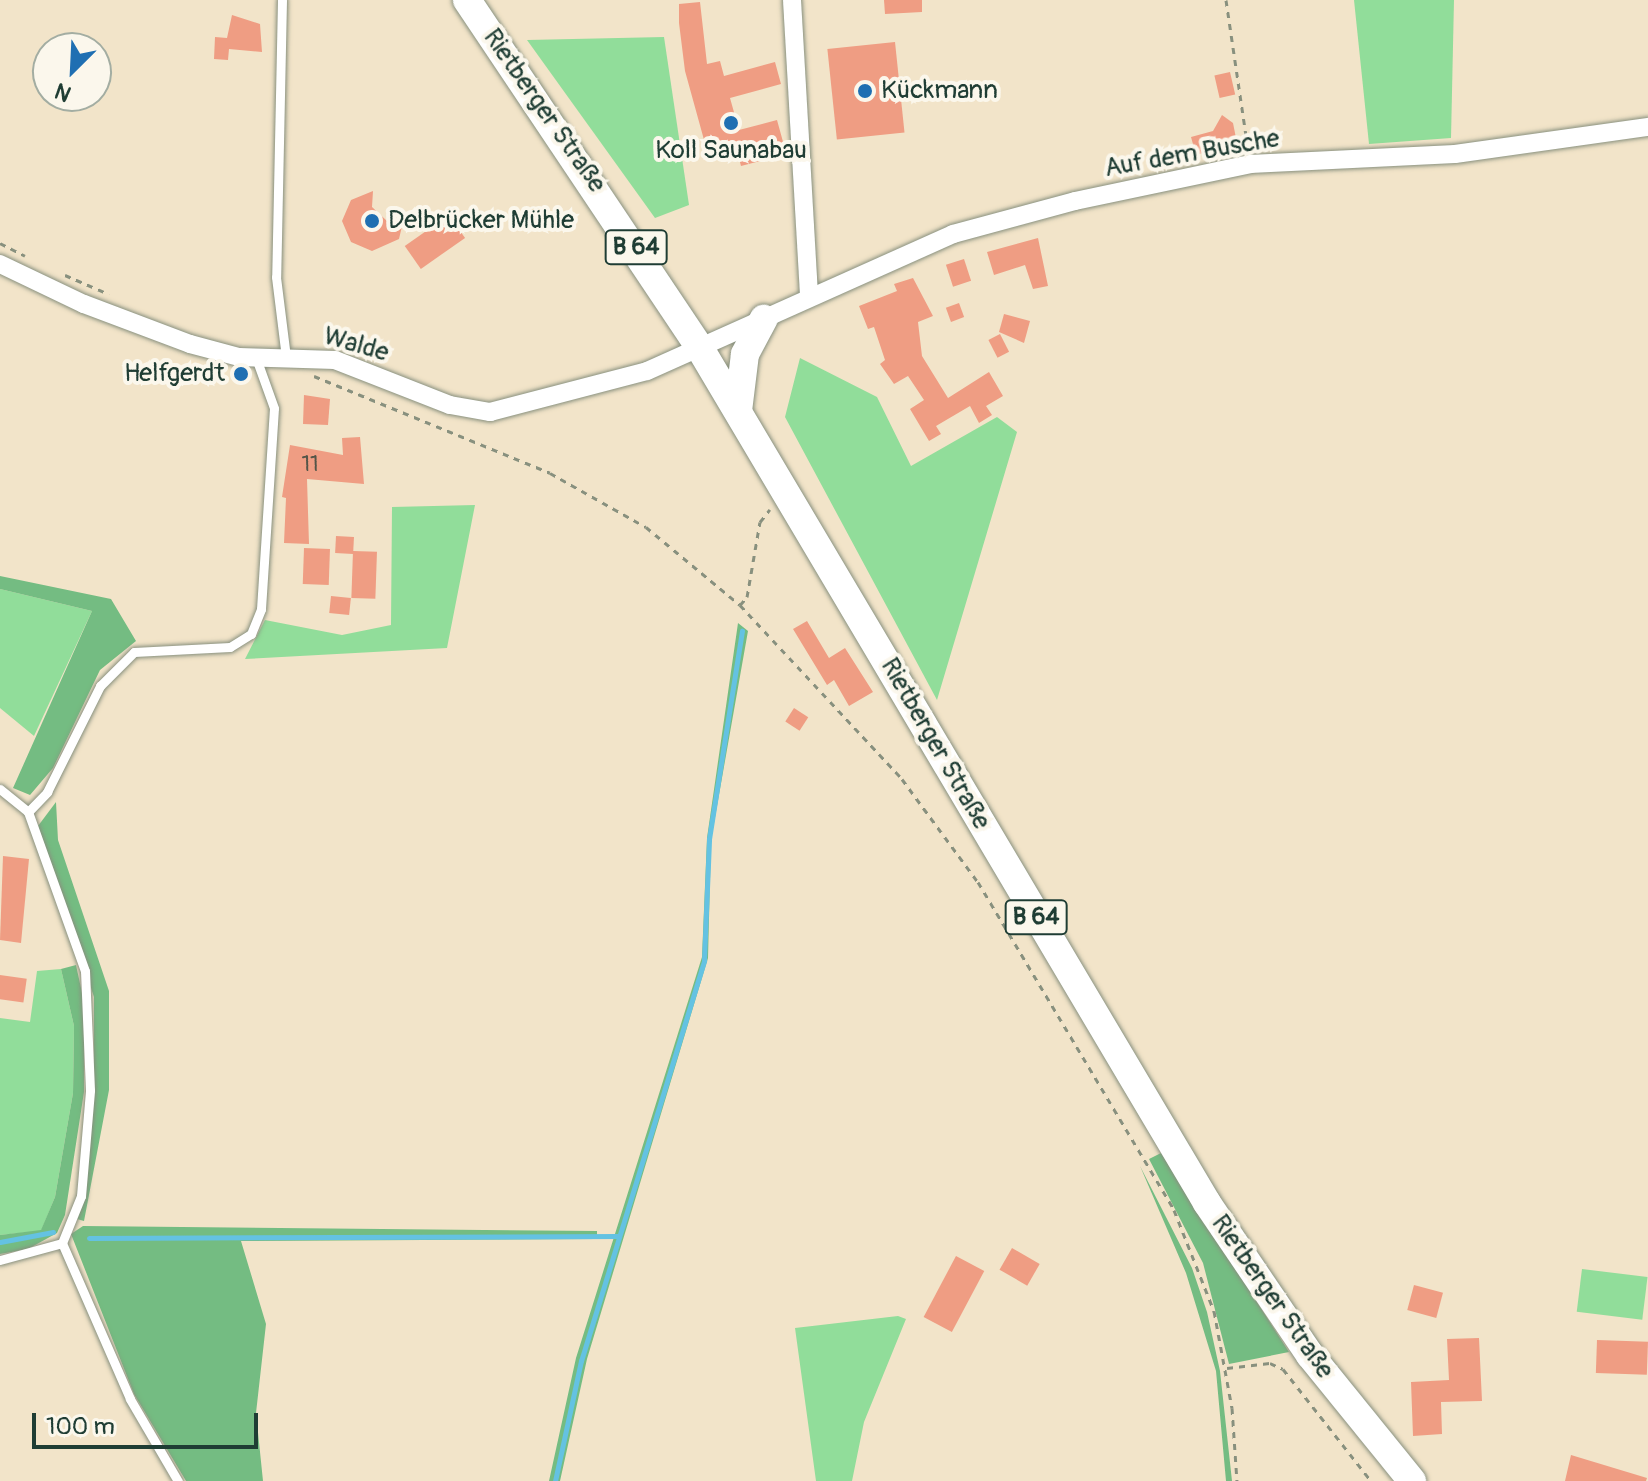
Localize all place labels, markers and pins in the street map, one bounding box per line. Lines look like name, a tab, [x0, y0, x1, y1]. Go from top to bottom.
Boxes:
place label: Kückmann	[881, 75, 998, 107]
marker: Kückmann	[856, 82, 874, 100]
marker: Koll Saunabau	[722, 114, 740, 132]
place label: Koll Saunabau	[655, 135, 807, 167]
place label: Delbrücker Mühle	[388, 205, 574, 237]
marker: Delbrücker Mühle	[363, 212, 381, 230]
place label: Helfgerdt	[124, 358, 225, 390]
marker: Helfgerdt	[232, 365, 250, 383]

